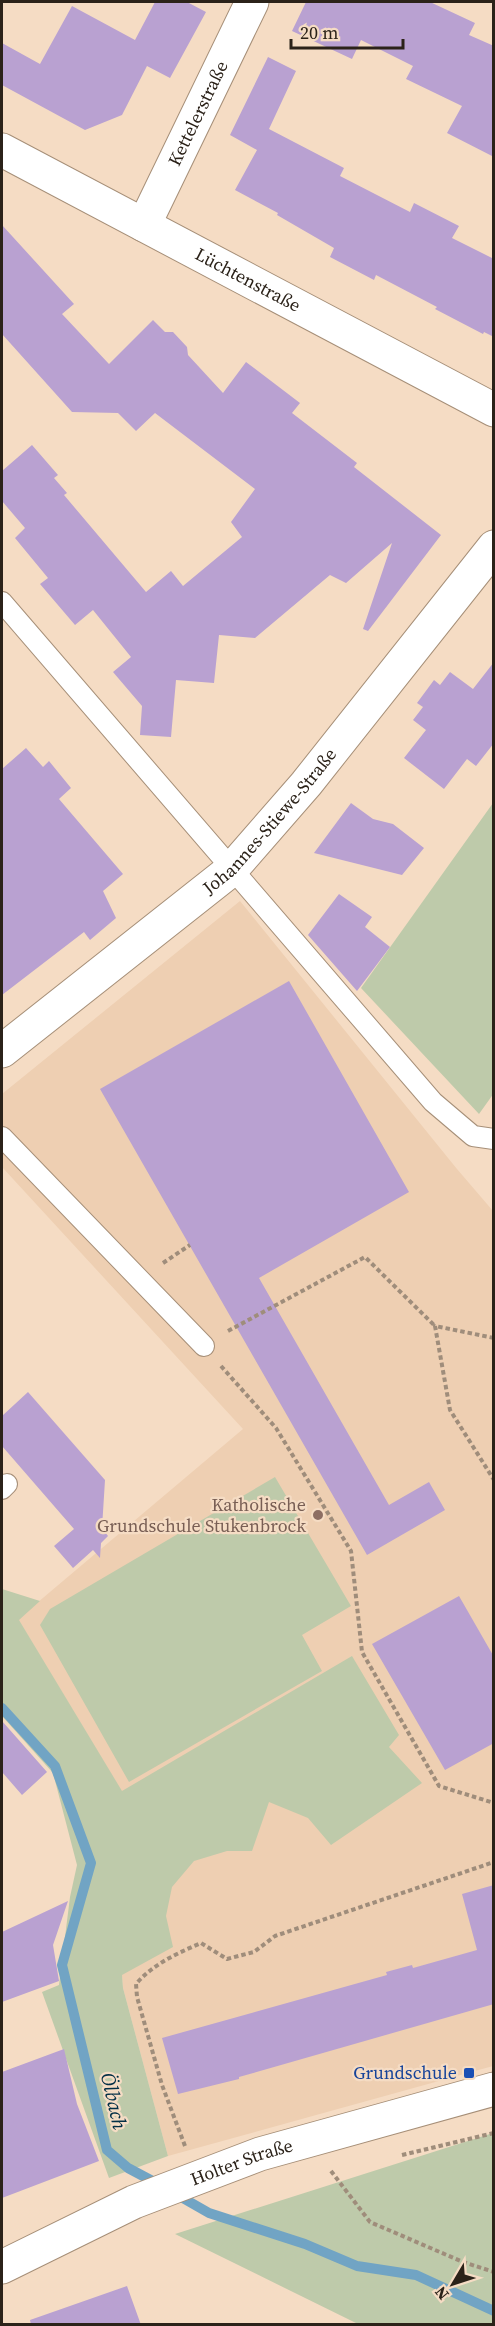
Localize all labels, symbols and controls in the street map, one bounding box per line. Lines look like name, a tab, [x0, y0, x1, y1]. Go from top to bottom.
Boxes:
scale bar	[291, 12, 404, 50]
text: 20 m	[300, 20, 338, 45]
street label: Kettelerstraße	[162, 57, 234, 170]
street label: Lüchtenstraße	[191, 241, 305, 318]
street label: Johannes-Stiewe-Straße	[197, 742, 342, 900]
place label: Katholische Grundschule Stukenbrock	[97, 1492, 306, 1538]
marker: Katholische Grundschule Stukenbrock	[311, 1508, 325, 1522]
place label: Grundschule	[353, 2060, 457, 2085]
marker: Grundschule	[462, 2066, 476, 2080]
water label: Ölbach	[94, 2070, 134, 2132]
street label: Holter Straße	[187, 2132, 296, 2191]
north arrow	[423, 2254, 483, 2314]
text: N	[429, 2282, 454, 2305]

